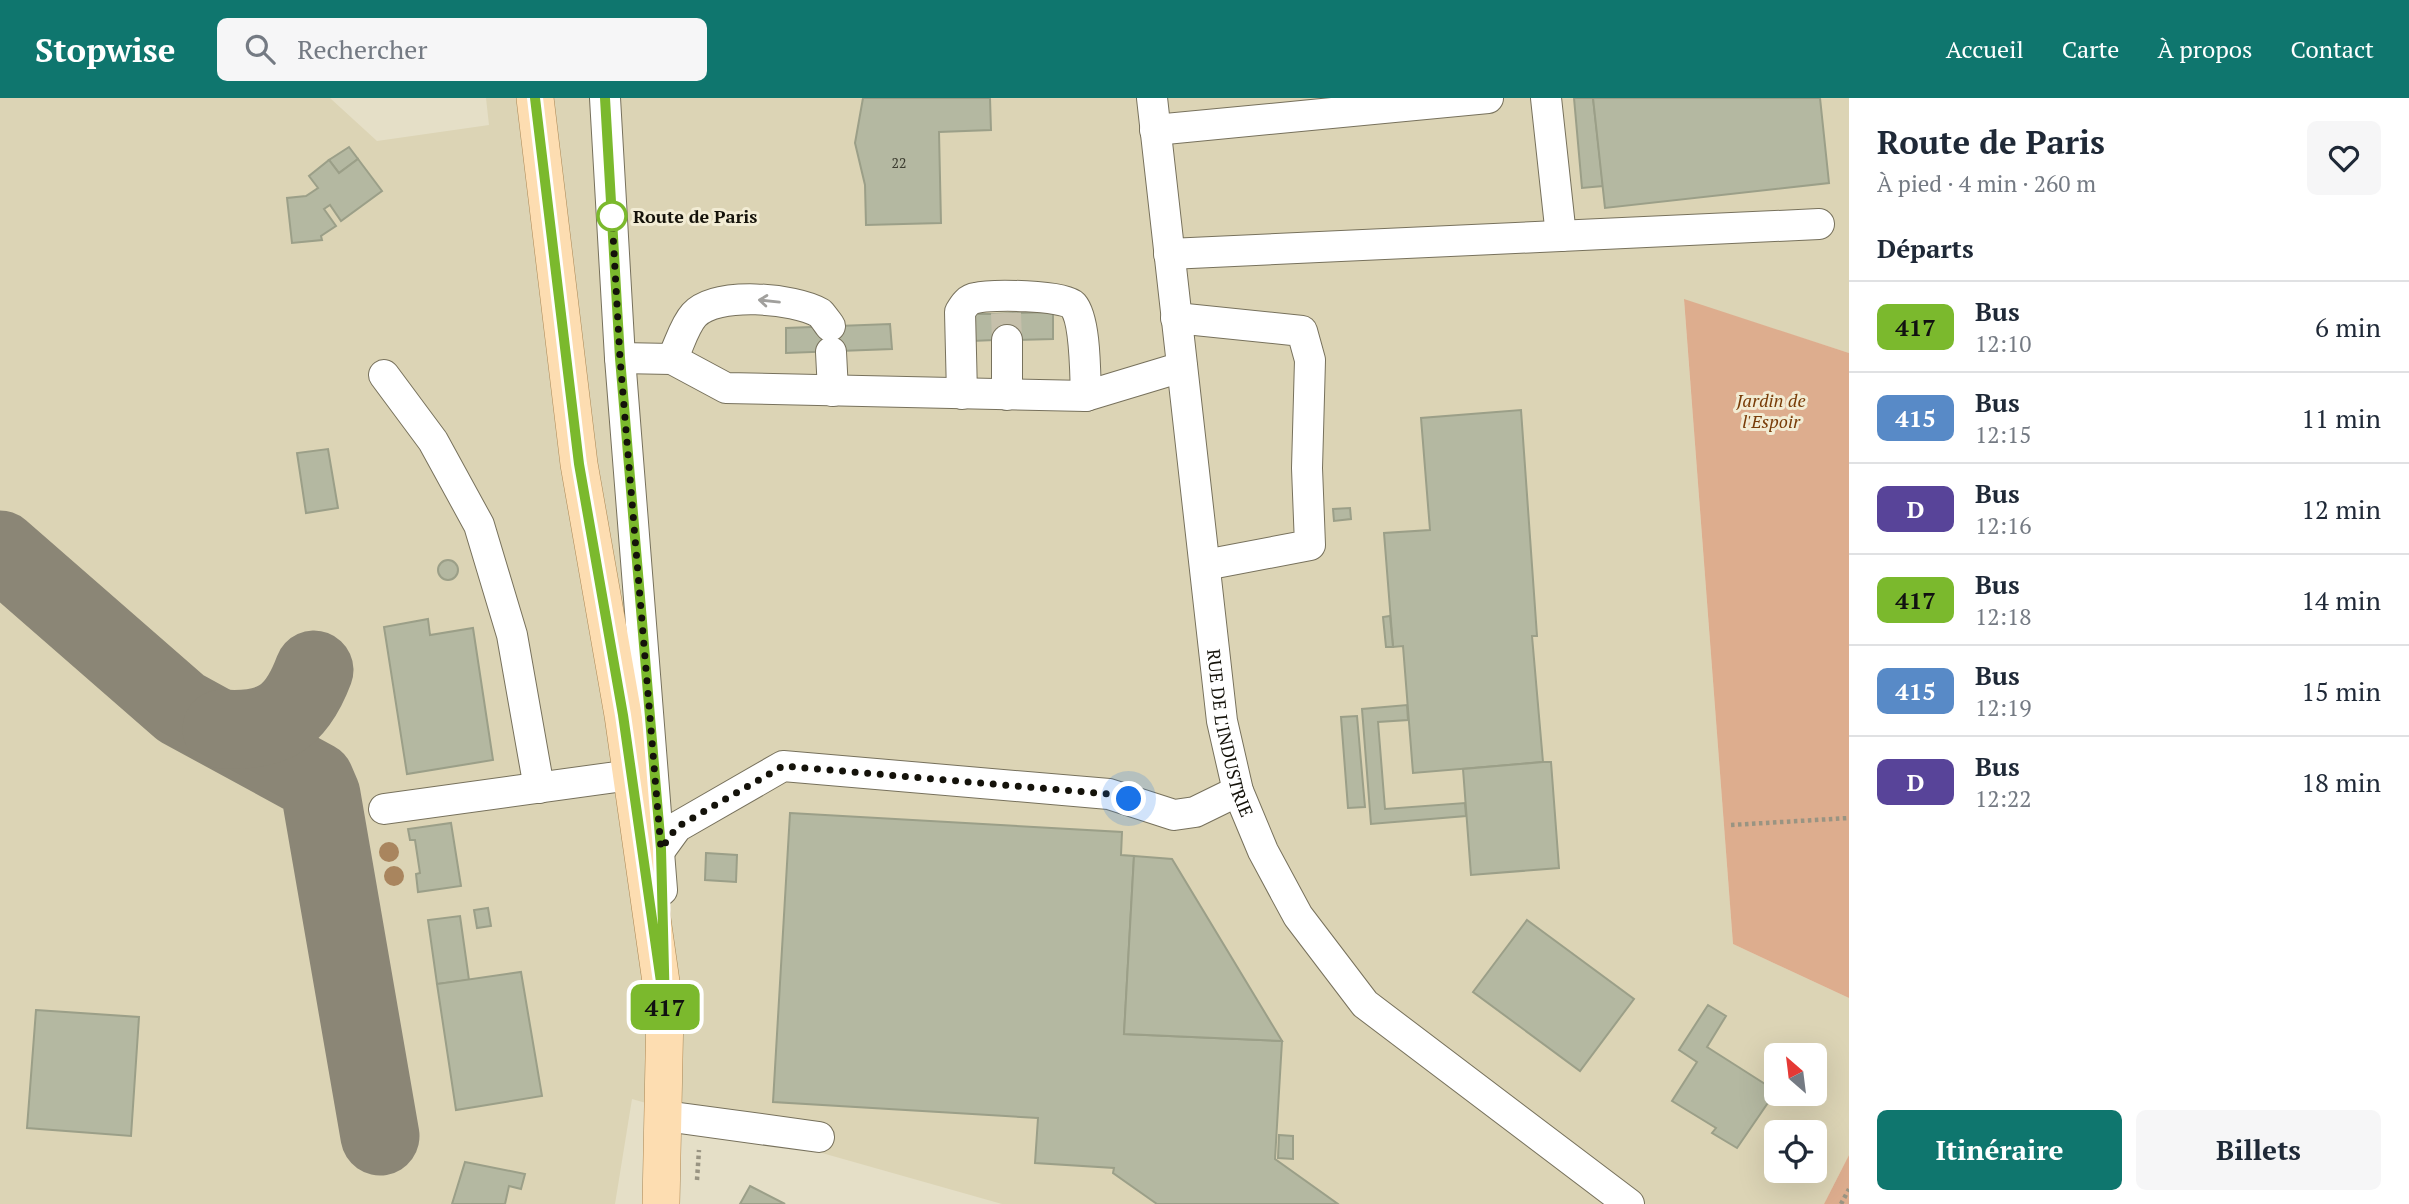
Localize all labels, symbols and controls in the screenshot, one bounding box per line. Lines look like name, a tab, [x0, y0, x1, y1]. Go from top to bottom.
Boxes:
search box	[217, 18, 707, 81]
text: Stopwise	[35, 28, 175, 71]
icon: search	[241, 30, 279, 68]
text: Rechercher	[297, 32, 427, 66]
text: Accueil	[1946, 33, 2024, 65]
text: Carte	[2062, 33, 2119, 65]
text: À propos	[2157, 33, 2253, 65]
text: Contact	[2291, 33, 2374, 65]
text: Route de Paris	[1877, 120, 2105, 163]
button: heart	[2307, 121, 2381, 195]
house number: 22	[892, 153, 906, 172]
text: À pied · 4 min · 260 m	[1877, 168, 2096, 199]
marker: Route de Paris	[597, 201, 627, 231]
place label: Route de Paris	[633, 204, 757, 228]
text: Départs	[1877, 231, 1974, 265]
text: Bus	[1975, 294, 2020, 328]
one-way arrow	[758, 295, 781, 308]
text: 6 min	[2315, 310, 2381, 344]
text: 417	[1895, 311, 1936, 343]
text: 12:10	[1975, 328, 2032, 359]
text: Bus	[1975, 385, 2020, 419]
park label: Jardin de l'Espoir	[1735, 388, 1806, 433]
text: 11 min	[2301, 401, 2381, 435]
text: 415	[1895, 402, 1936, 434]
text: 12:15	[1975, 419, 2032, 450]
text: Bus	[1975, 476, 2020, 510]
text: 12 min	[2301, 492, 2381, 526]
text: D	[1907, 493, 1924, 525]
text: 12:16	[1975, 510, 2032, 541]
text: Bus	[1975, 567, 2020, 601]
text: 14 min	[2301, 583, 2381, 617]
text: 417	[1895, 584, 1936, 616]
text: 12:18	[1975, 601, 2032, 632]
street label: RUE DE L'INDUSTRIE	[1202, 648, 1259, 820]
text: Bus	[1975, 658, 2020, 692]
text: 15 min	[2301, 674, 2381, 708]
text: 415	[1895, 675, 1936, 707]
text: 12:19	[1975, 692, 2032, 723]
text: Bus	[1975, 749, 2020, 783]
text: 18 min	[2301, 765, 2381, 799]
text: D	[1907, 766, 1924, 798]
your location	[1111, 781, 1146, 816]
text: 12:22	[1975, 783, 2032, 814]
line badge: 417	[625, 984, 705, 1030]
text: 417	[645, 991, 685, 1023]
north arrow	[1764, 1043, 1827, 1106]
map controls	[1764, 1043, 1827, 1183]
button: Itinéraire	[1877, 1110, 2122, 1190]
button: Billets	[2136, 1110, 2381, 1190]
button: locate	[1764, 1120, 1827, 1183]

